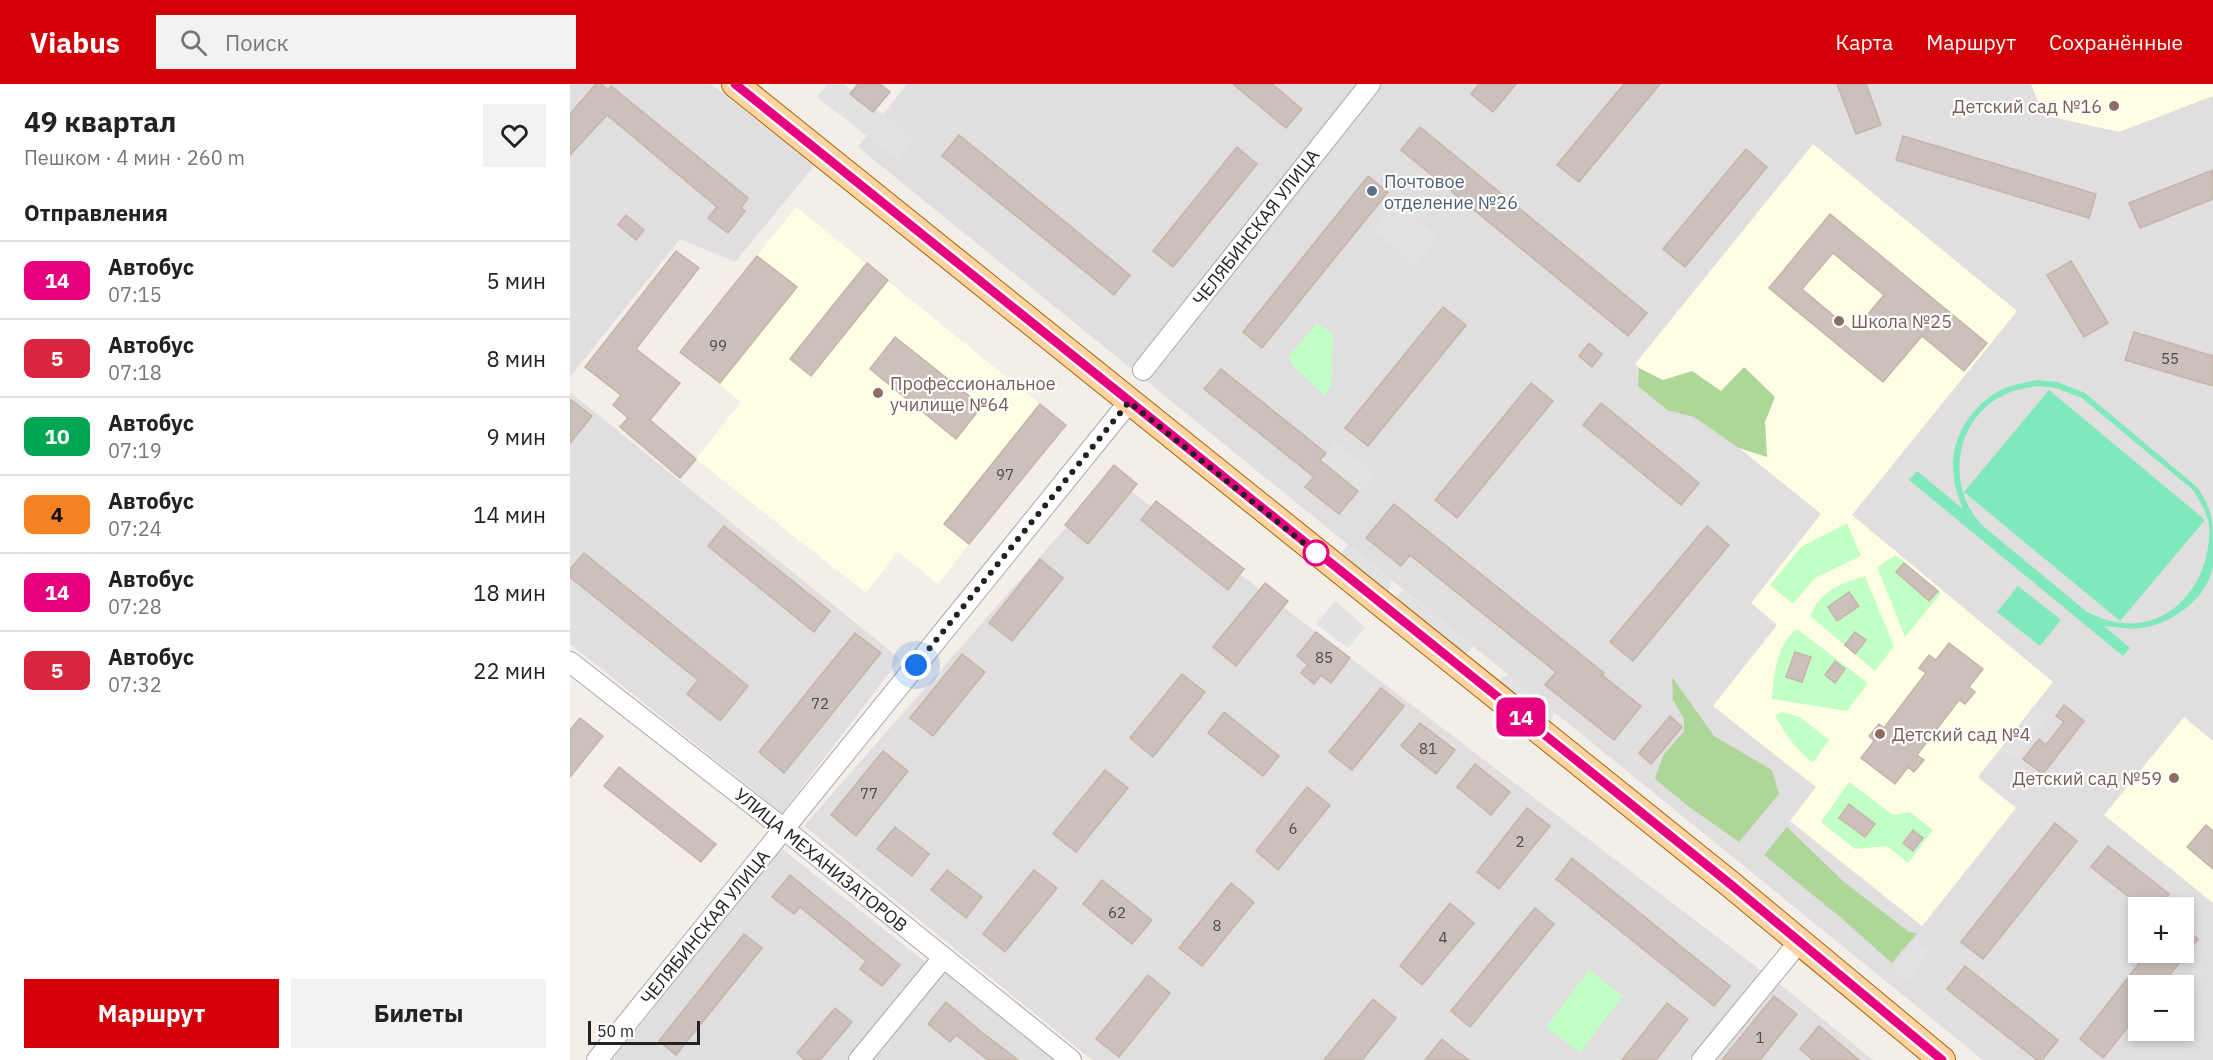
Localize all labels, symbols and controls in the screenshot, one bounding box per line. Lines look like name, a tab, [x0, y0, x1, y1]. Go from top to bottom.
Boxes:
search box	[156, 15, 576, 69]
text: Viabus	[30, 24, 120, 61]
icon: search	[177, 26, 210, 59]
text: Поиск	[225, 28, 289, 57]
text: Карта	[1835, 28, 1893, 56]
text: Маршрут	[1926, 28, 2016, 56]
text: Сохранённые	[2049, 28, 2183, 56]
place label: Детский сад №16	[1953, 95, 2102, 118]
marker: Детский сад №16	[2107, 99, 2121, 113]
text: 49 квартал	[24, 103, 176, 140]
button: heart	[483, 104, 546, 167]
text: Пешком · 4 мин · 260 m	[24, 144, 245, 171]
street label: ЧЕЛЯБИНСКАЯ УЛИЦА	[1188, 144, 1325, 310]
place label: Почтовое отделение №26	[1384, 170, 1518, 214]
marker: Почтовое отделение №26	[1365, 184, 1379, 198]
text: Отправления	[24, 198, 168, 227]
text: Автобус	[108, 252, 194, 281]
text: 14	[44, 266, 70, 294]
text: 5 мин	[486, 266, 546, 295]
text: 07:15	[108, 281, 162, 308]
place label: Школа №25	[1851, 310, 1952, 333]
marker: Школа №25	[1832, 314, 1846, 328]
text: Автобус	[108, 330, 194, 359]
house number: 99	[709, 336, 727, 355]
text: 5	[51, 344, 63, 372]
text: 8 мин	[486, 344, 546, 373]
house number: 55	[2161, 349, 2179, 368]
text: 07:18	[108, 359, 162, 386]
place label: Профессиональное училище №64	[890, 372, 1056, 416]
marker: Профессиональное училище №64	[871, 386, 885, 400]
text: Автобус	[108, 408, 194, 437]
text: 10	[44, 422, 70, 450]
text: 9 мин	[486, 422, 546, 451]
text: 07:19	[108, 437, 162, 464]
house number: 97	[996, 465, 1014, 484]
text: Автобус	[108, 486, 194, 515]
text: 4	[51, 500, 63, 528]
text: 14 мин	[473, 500, 546, 529]
text: 07:24	[108, 515, 162, 542]
unlabelled marker	[1303, 540, 1329, 566]
text: Автобус	[108, 564, 194, 593]
text: 14	[44, 578, 70, 606]
text: 18 мин	[473, 578, 546, 607]
text: 07:28	[108, 593, 162, 620]
text: Автобус	[108, 642, 194, 671]
house number: 85	[1315, 648, 1333, 667]
your location	[901, 650, 931, 680]
text: 5	[51, 656, 63, 684]
text: 22 мин	[473, 656, 546, 685]
text: 07:32	[108, 671, 162, 698]
house number: 72	[811, 694, 829, 713]
line badge: 14	[1494, 698, 1548, 736]
text: 14	[1508, 703, 1534, 731]
place label: Детский сад №4	[1892, 723, 2031, 746]
marker: Детский сад №4	[1873, 727, 1887, 741]
house number: 81	[1419, 739, 1437, 758]
place label: Детский сад №59	[2013, 767, 2162, 790]
marker: Детский сад №59	[2167, 771, 2181, 785]
street label: УЛИЦА МЕХАНИЗАТОРОВ	[730, 783, 912, 937]
house number: 77	[860, 784, 878, 803]
house number: 6	[1288, 819, 1298, 838]
house number: 2	[1515, 832, 1525, 851]
street label: ЧЕЛЯБИНСКАЯ УЛИЦА	[635, 845, 775, 1009]
map controls	[2128, 897, 2194, 1041]
button: +	[2128, 897, 2194, 963]
house number: 62	[1108, 903, 1126, 922]
house number: 8	[1212, 916, 1222, 935]
house number: 4	[1438, 928, 1448, 947]
button: −	[2128, 975, 2194, 1041]
button: Маршрут	[24, 979, 279, 1048]
button: Билеты	[291, 979, 546, 1048]
scale bar	[588, 1018, 700, 1046]
text: 50 m	[597, 1021, 634, 1041]
house number: 1	[1755, 1028, 1765, 1047]

